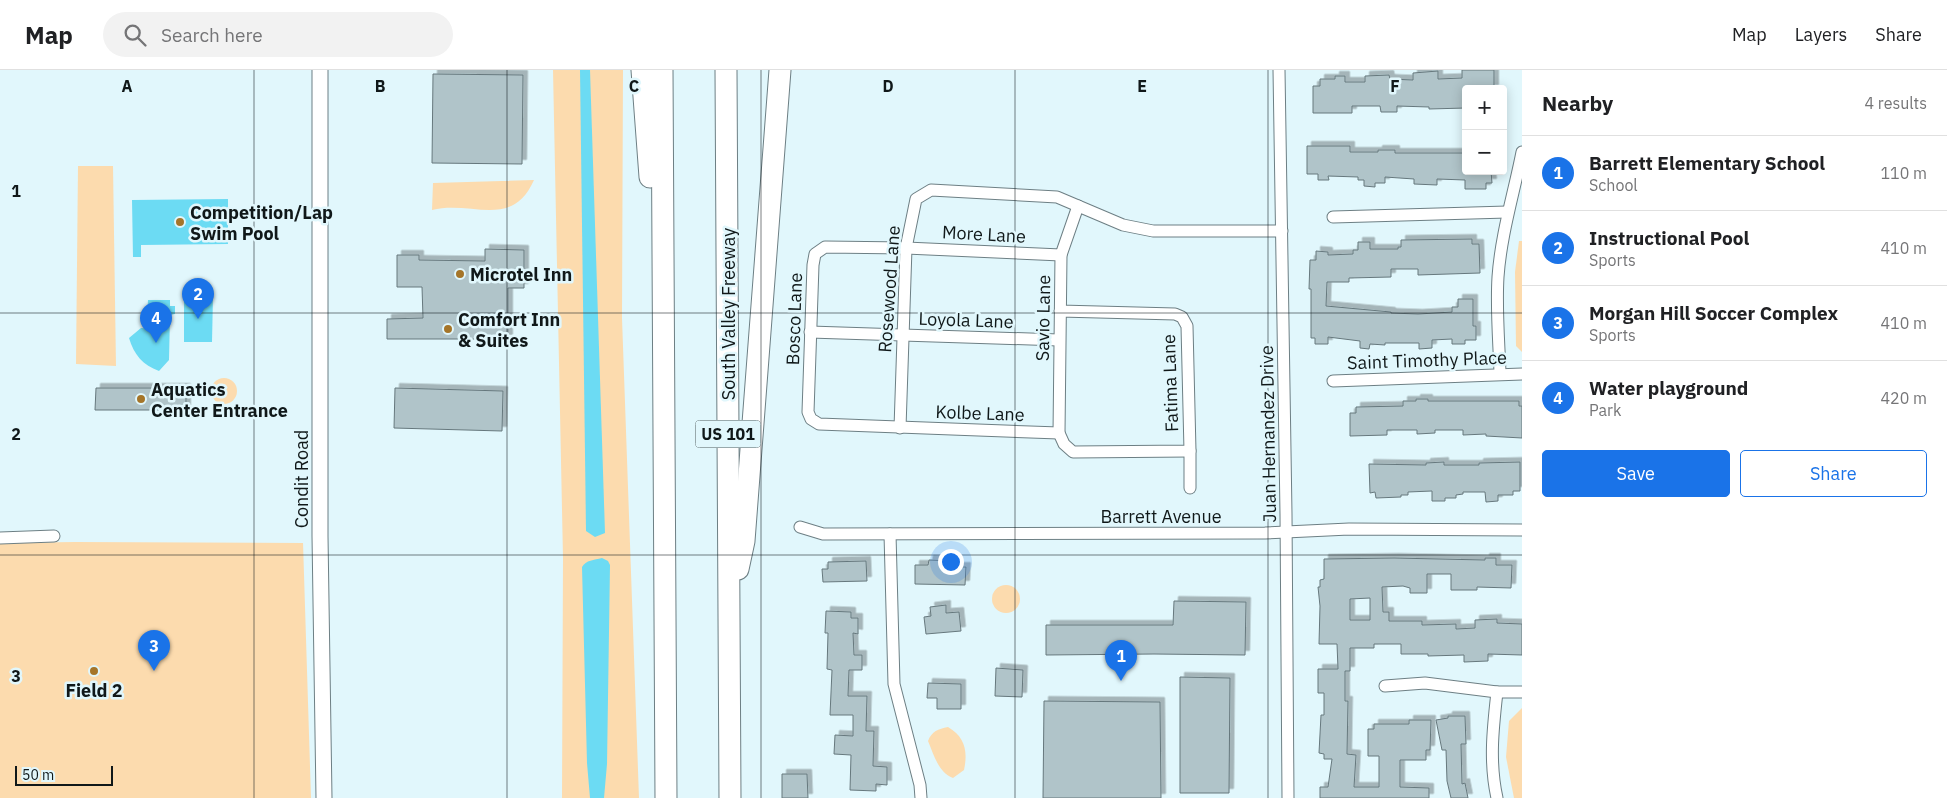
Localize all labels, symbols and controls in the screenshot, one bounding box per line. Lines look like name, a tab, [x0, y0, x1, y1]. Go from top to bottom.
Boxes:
search box	[103, 12, 453, 57]
text: Map	[25, 19, 73, 51]
icon: search	[121, 21, 149, 49]
text: Search here	[161, 23, 263, 47]
text: Map	[1732, 23, 1767, 46]
text: Layers	[1795, 23, 1847, 46]
text: Share	[1875, 23, 1922, 46]
text: A	[122, 76, 133, 96]
text: B	[375, 76, 386, 96]
text: C	[629, 76, 639, 96]
text: D	[882, 76, 894, 96]
text: E	[1137, 76, 1147, 96]
text: F	[1390, 76, 1400, 96]
map controls	[1462, 85, 1507, 175]
button: +	[1462, 85, 1507, 130]
text: Nearby	[1542, 89, 1613, 117]
text: 4 results	[1864, 93, 1927, 113]
button: −	[1462, 130, 1507, 175]
text: Barrett Elementary School	[1589, 151, 1825, 175]
text: 1	[1553, 163, 1563, 183]
text: 110 m	[1880, 163, 1927, 183]
text: School	[1589, 175, 1638, 195]
text: 1	[11, 181, 21, 201]
place label: Competition/Lap Swim Pool	[190, 201, 333, 245]
marker: Competition/Lap Swim Pool	[174, 216, 186, 228]
street label: More Lane	[941, 220, 1027, 248]
street label: Rosewood Lane	[873, 225, 905, 353]
text: Instructional Pool	[1589, 226, 1749, 250]
street label: South Valley Freeway	[717, 228, 740, 400]
text: 2	[1553, 238, 1563, 258]
text: 410 m	[1880, 238, 1927, 258]
text: Sports	[1589, 250, 1636, 270]
place label: Microtel Inn	[470, 263, 572, 286]
marker: Microtel Inn	[454, 268, 466, 280]
street label: Bosco Lane	[781, 272, 807, 366]
street label: Savio Lane	[1031, 275, 1055, 361]
pin: 2	[182, 278, 214, 319]
text: Morgan Hill Soccer Complex	[1589, 301, 1838, 325]
pin: 4	[140, 302, 172, 343]
street label: Loyola Lane	[918, 307, 1014, 333]
place label: Comfort Inn & Suites	[458, 308, 560, 352]
text: 3	[1553, 313, 1563, 333]
text: 410 m	[1880, 313, 1927, 333]
marker: Comfort Inn & Suites	[442, 323, 454, 335]
text: Sports	[1589, 325, 1636, 345]
street label: Fatima Lane	[1157, 333, 1183, 432]
street label: Juan Hernandez Drive	[1255, 345, 1281, 523]
street label: Saint Timothy Place	[1347, 346, 1507, 374]
text: Water playground	[1589, 376, 1748, 400]
place label: Aquatics Center Entrance	[151, 378, 288, 422]
text: 4	[1553, 388, 1563, 408]
text: 420 m	[1880, 388, 1927, 408]
marker: Aquatics Center Entrance	[135, 393, 147, 405]
street label: Kolbe Lane	[935, 400, 1025, 426]
text: Park	[1589, 400, 1621, 420]
road number: US 101	[696, 420, 760, 448]
text: 2	[11, 424, 21, 444]
street label: Condit Road	[290, 430, 313, 528]
button: Save	[1542, 450, 1730, 497]
button: Share	[1740, 450, 1927, 497]
street label: Barrett Avenue	[1100, 505, 1222, 528]
your location	[938, 549, 964, 575]
pin: 3	[138, 630, 170, 671]
pin: 1	[1105, 640, 1137, 681]
marker: Field 2	[88, 665, 100, 677]
text: 3	[11, 666, 21, 686]
place label: Field 2	[65, 679, 123, 702]
scale bar	[15, 763, 112, 786]
text: 50 m	[22, 766, 54, 784]

